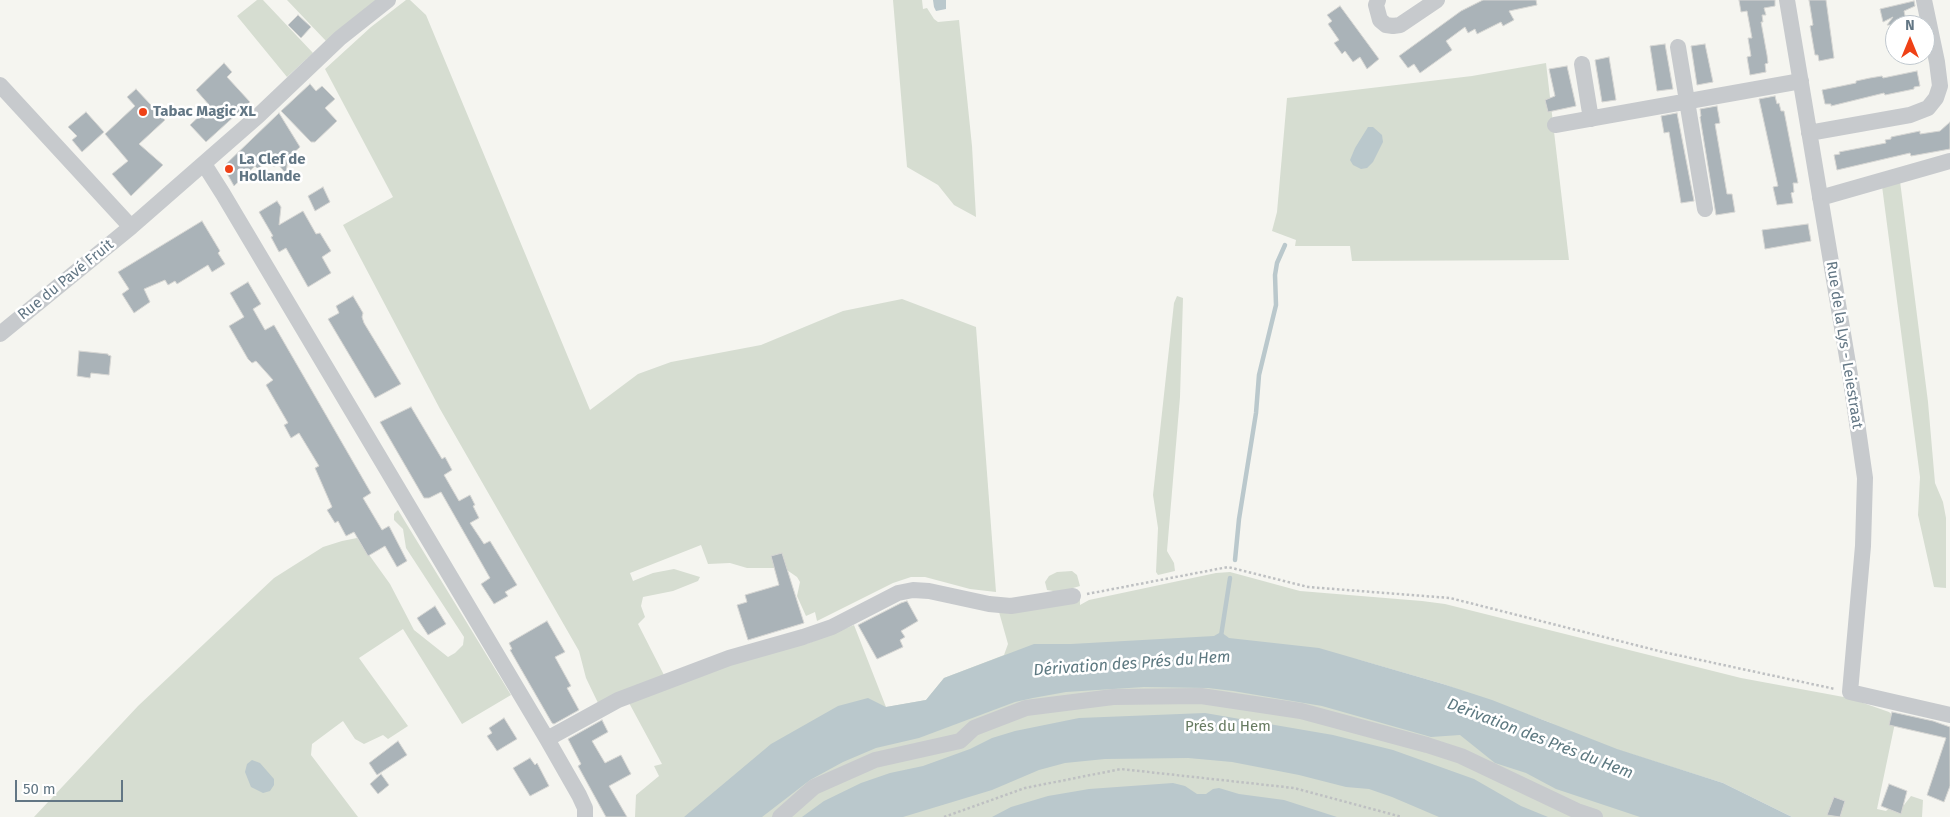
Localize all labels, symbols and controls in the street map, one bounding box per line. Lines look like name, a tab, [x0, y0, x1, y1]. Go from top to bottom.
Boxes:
north arrow	[1885, 15, 1935, 65]
text: N	[1905, 17, 1915, 34]
place label: Tabac Magic XL	[153, 103, 256, 121]
marker: Tabac Magic XL	[137, 106, 149, 118]
place label: La Clef de Hollande	[239, 151, 306, 186]
marker: La Clef de Hollande	[223, 163, 235, 175]
street label: Rue du Pavé Fruit	[15, 236, 117, 324]
street label: Rue de la Lys - Leiestraat	[1822, 260, 1866, 430]
water label: Dérivation des Prés du Hem	[1033, 648, 1231, 680]
water label: Dérivation des Prés du Hem	[1444, 695, 1636, 783]
park label: Prés du Hem	[1185, 718, 1271, 736]
scale bar	[18, 770, 125, 802]
text: 50 m	[23, 780, 56, 798]

